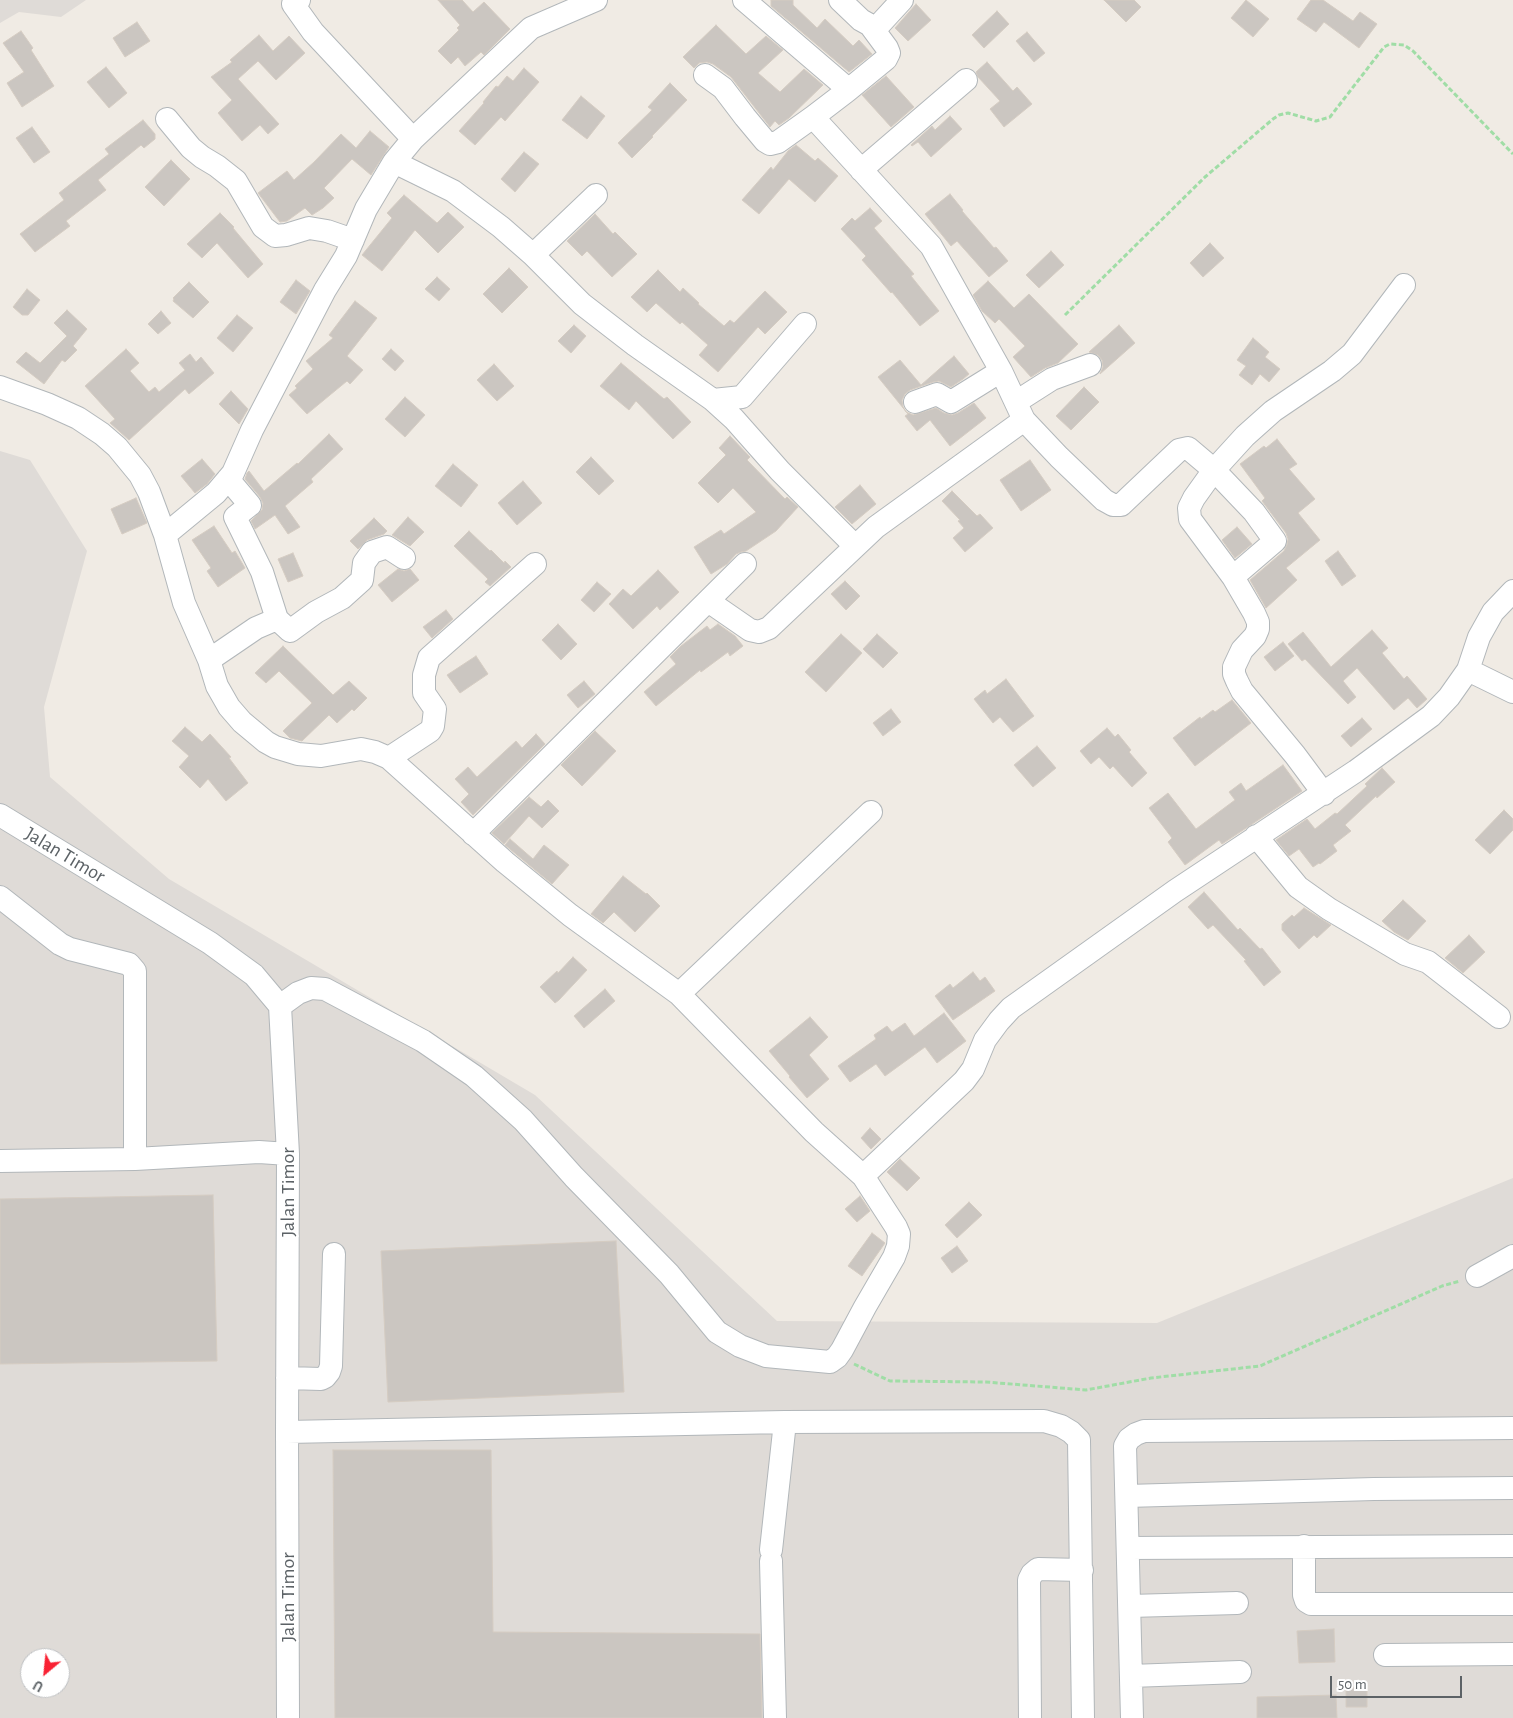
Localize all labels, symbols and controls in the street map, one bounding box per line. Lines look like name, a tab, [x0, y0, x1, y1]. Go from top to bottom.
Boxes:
street label: Jalan Timor	[21, 822, 109, 888]
street label: Jalan Timor	[276, 1147, 300, 1237]
street label: Jalan Timor	[276, 1552, 300, 1642]
north arrow	[20, 1648, 70, 1698]
scale bar	[1333, 1666, 1466, 1698]
text: U	[31, 1677, 46, 1694]
text: 50 m	[1338, 1677, 1367, 1692]

